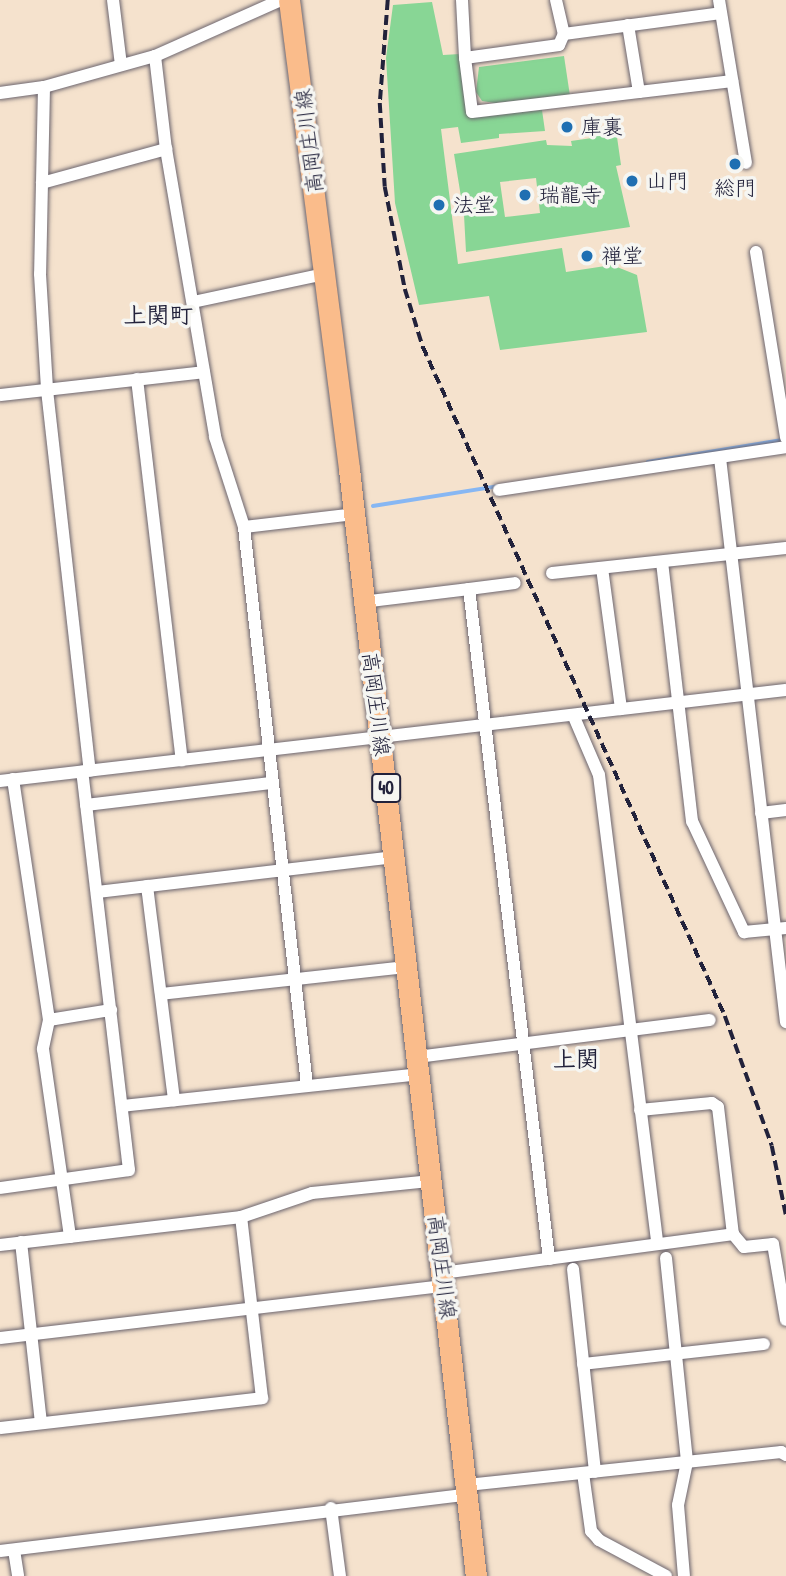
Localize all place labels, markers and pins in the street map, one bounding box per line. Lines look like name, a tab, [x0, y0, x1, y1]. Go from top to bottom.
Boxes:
place label: 庫裏	[581, 114, 623, 140]
marker: 庫裏	[559, 119, 575, 135]
marker: 総門	[727, 156, 743, 172]
place label: 山門	[646, 168, 688, 194]
marker: 山門	[624, 173, 640, 189]
place label: 総門	[714, 175, 756, 201]
place label: 瑞龍寺	[539, 182, 602, 208]
marker: 瑞龍寺	[517, 187, 533, 203]
place label: 法堂	[453, 192, 495, 218]
marker: 法堂	[431, 197, 447, 213]
place label: 禅堂	[601, 243, 643, 269]
marker: 禅堂	[579, 248, 595, 264]

